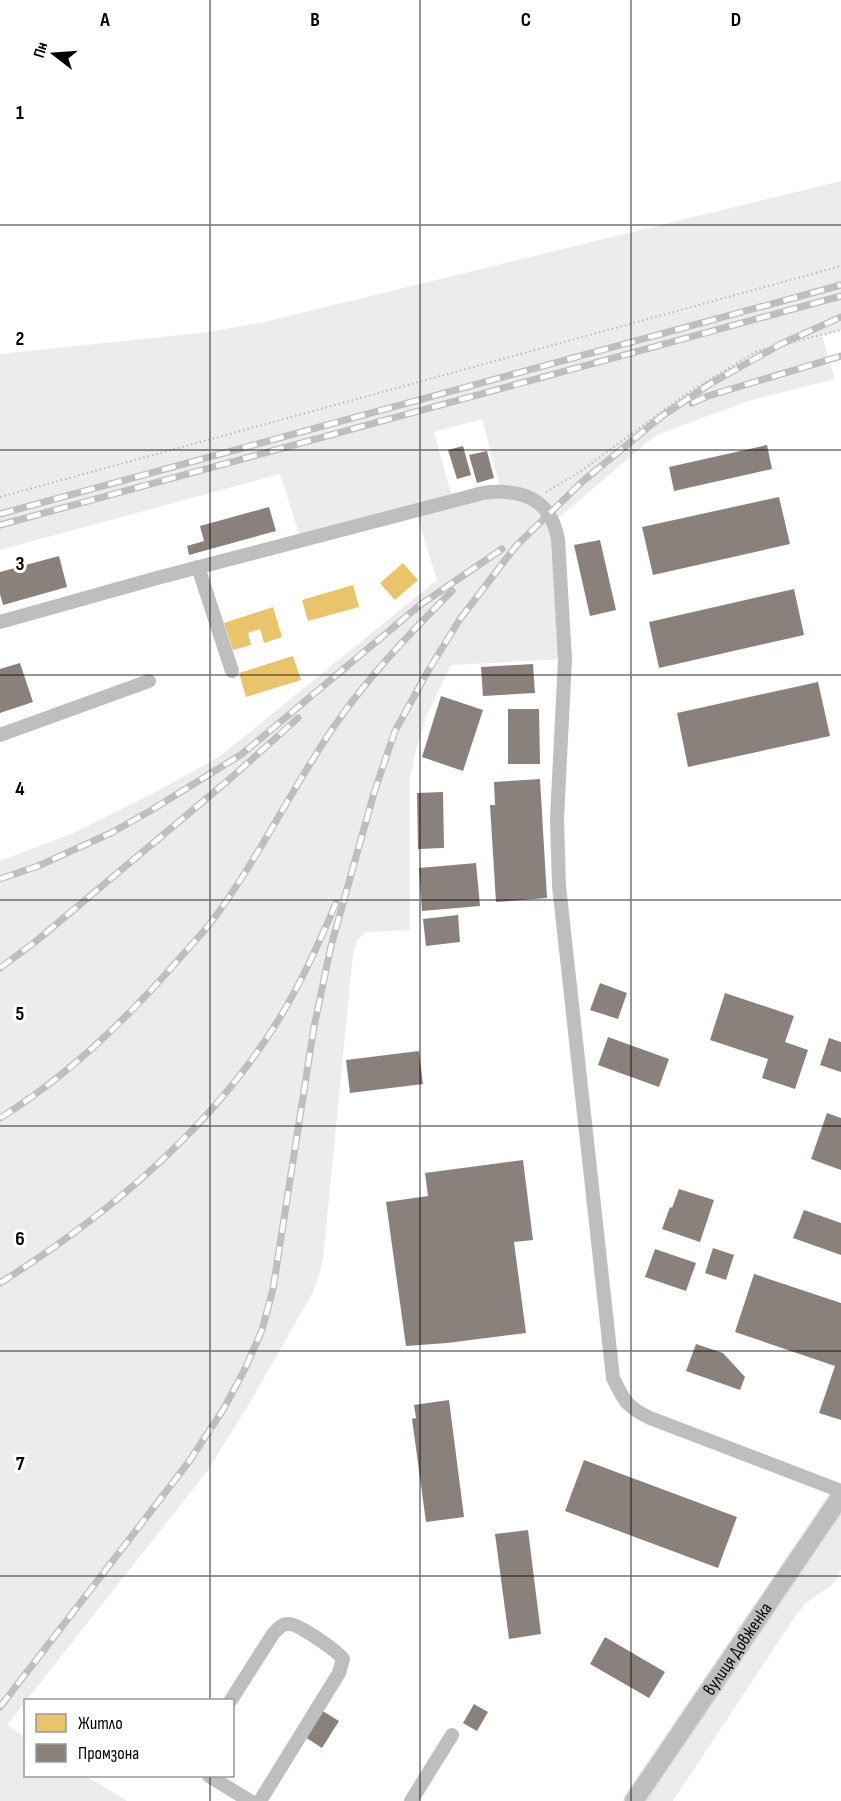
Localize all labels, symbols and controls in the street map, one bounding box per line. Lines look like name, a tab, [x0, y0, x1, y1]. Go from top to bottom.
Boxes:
text: A	[99, 8, 110, 32]
text: B	[310, 8, 320, 32]
text: C	[521, 8, 531, 32]
text: D	[731, 8, 741, 32]
north arrow	[24, 24, 84, 84]
text: Пн	[30, 40, 52, 60]
text: 1	[16, 101, 24, 125]
text: 2	[16, 327, 24, 351]
text: 3	[16, 552, 25, 576]
text: 4	[15, 777, 25, 801]
text: 5	[16, 1002, 25, 1026]
text: 6	[15, 1227, 25, 1251]
text: 7	[16, 1452, 25, 1476]
street label: вулиця Довженка	[698, 1598, 776, 1699]
legend	[24, 1699, 234, 1777]
text: Житло	[78, 1713, 123, 1734]
text: Промзона	[78, 1743, 139, 1764]

